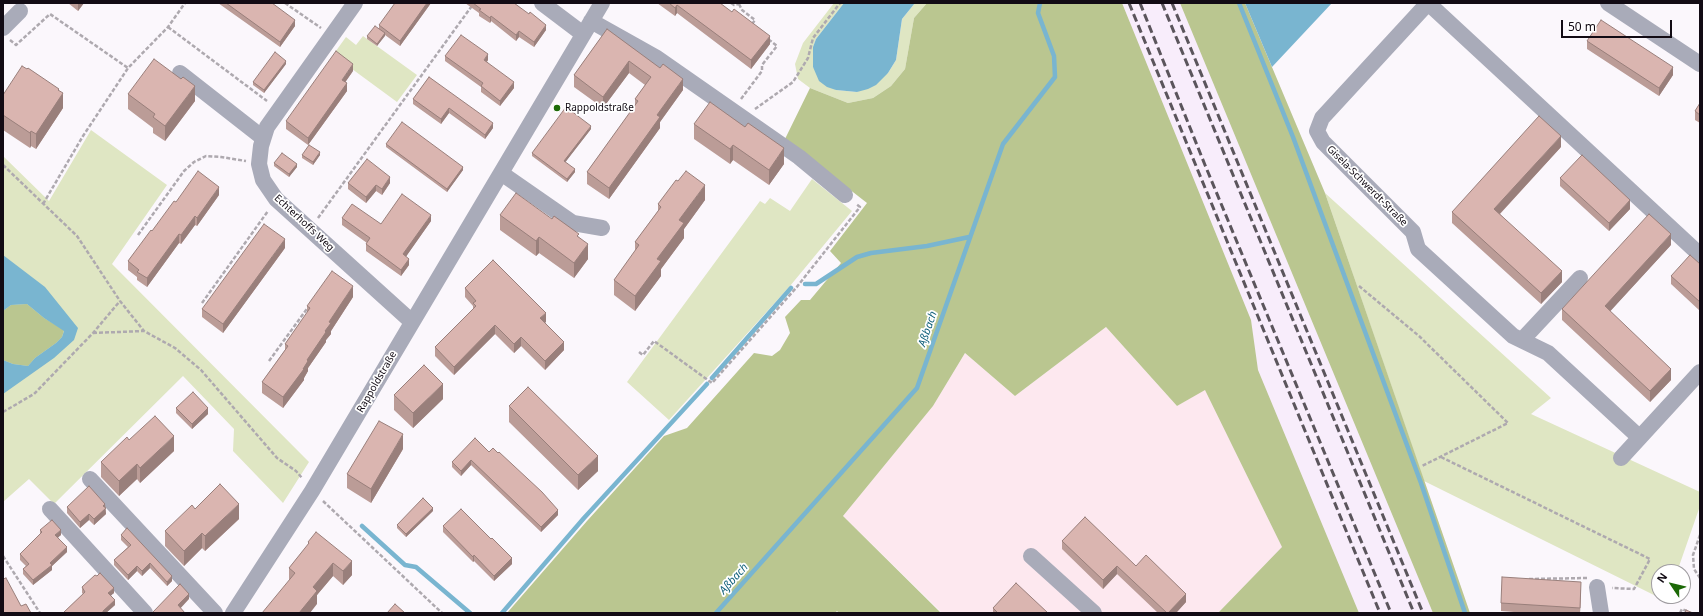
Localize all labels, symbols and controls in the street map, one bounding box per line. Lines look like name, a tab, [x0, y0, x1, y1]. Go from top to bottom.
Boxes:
scale bar	[1563, 12, 1674, 38]
text: 50 m	[1568, 18, 1596, 35]
place label: Rappoldstraße	[565, 102, 634, 114]
marker: Rappoldstraße	[552, 103, 562, 113]
street label: Gisela-Schwerdt-Straße	[1324, 143, 1410, 229]
street label: Echterhoffs Weg	[272, 192, 336, 254]
water label: Aßbach	[916, 310, 940, 348]
street label: Rappoldstraße	[355, 349, 399, 415]
water label: Aßbach	[717, 561, 751, 597]
north arrow	[1651, 564, 1691, 604]
text: N	[1653, 569, 1670, 585]

